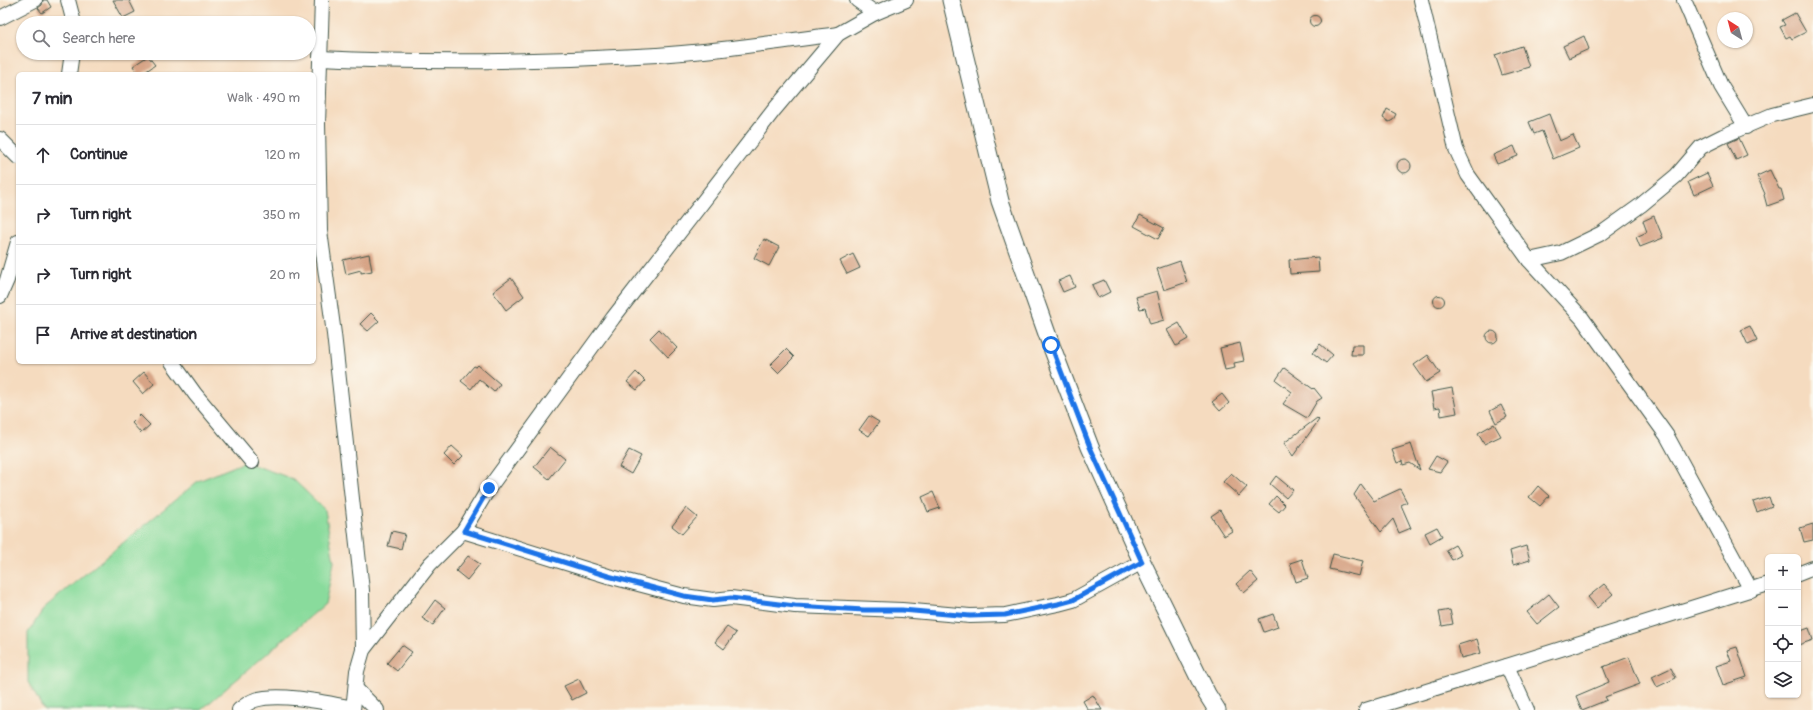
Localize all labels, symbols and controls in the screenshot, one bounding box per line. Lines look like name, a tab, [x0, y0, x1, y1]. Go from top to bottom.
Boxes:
north arrow	[1717, 12, 1753, 48]
search box	[16, 16, 316, 60]
icon: search	[30, 27, 52, 49]
text: Search here	[62, 29, 135, 48]
text: 7 min	[32, 88, 72, 109]
text: Walk · 490 m	[227, 90, 300, 106]
icon: ahead	[32, 144, 54, 166]
text: Continue	[70, 145, 128, 164]
text: 120 m	[264, 147, 300, 163]
icon: right	[32, 204, 54, 226]
text: Turn right	[70, 205, 131, 224]
text: 350 m	[262, 207, 300, 223]
icon: right	[32, 264, 54, 286]
text: Turn right	[70, 265, 131, 284]
text: 20 m	[269, 267, 300, 283]
icon: arrive	[32, 324, 54, 346]
text: Arrive at destination	[70, 325, 197, 344]
route start	[1042, 336, 1060, 354]
route end	[480, 479, 498, 497]
map controls	[1765, 554, 1801, 698]
button: +	[1765, 554, 1801, 590]
button: −	[1765, 590, 1801, 626]
button: locate	[1765, 626, 1801, 662]
button: layers	[1765, 662, 1801, 698]

